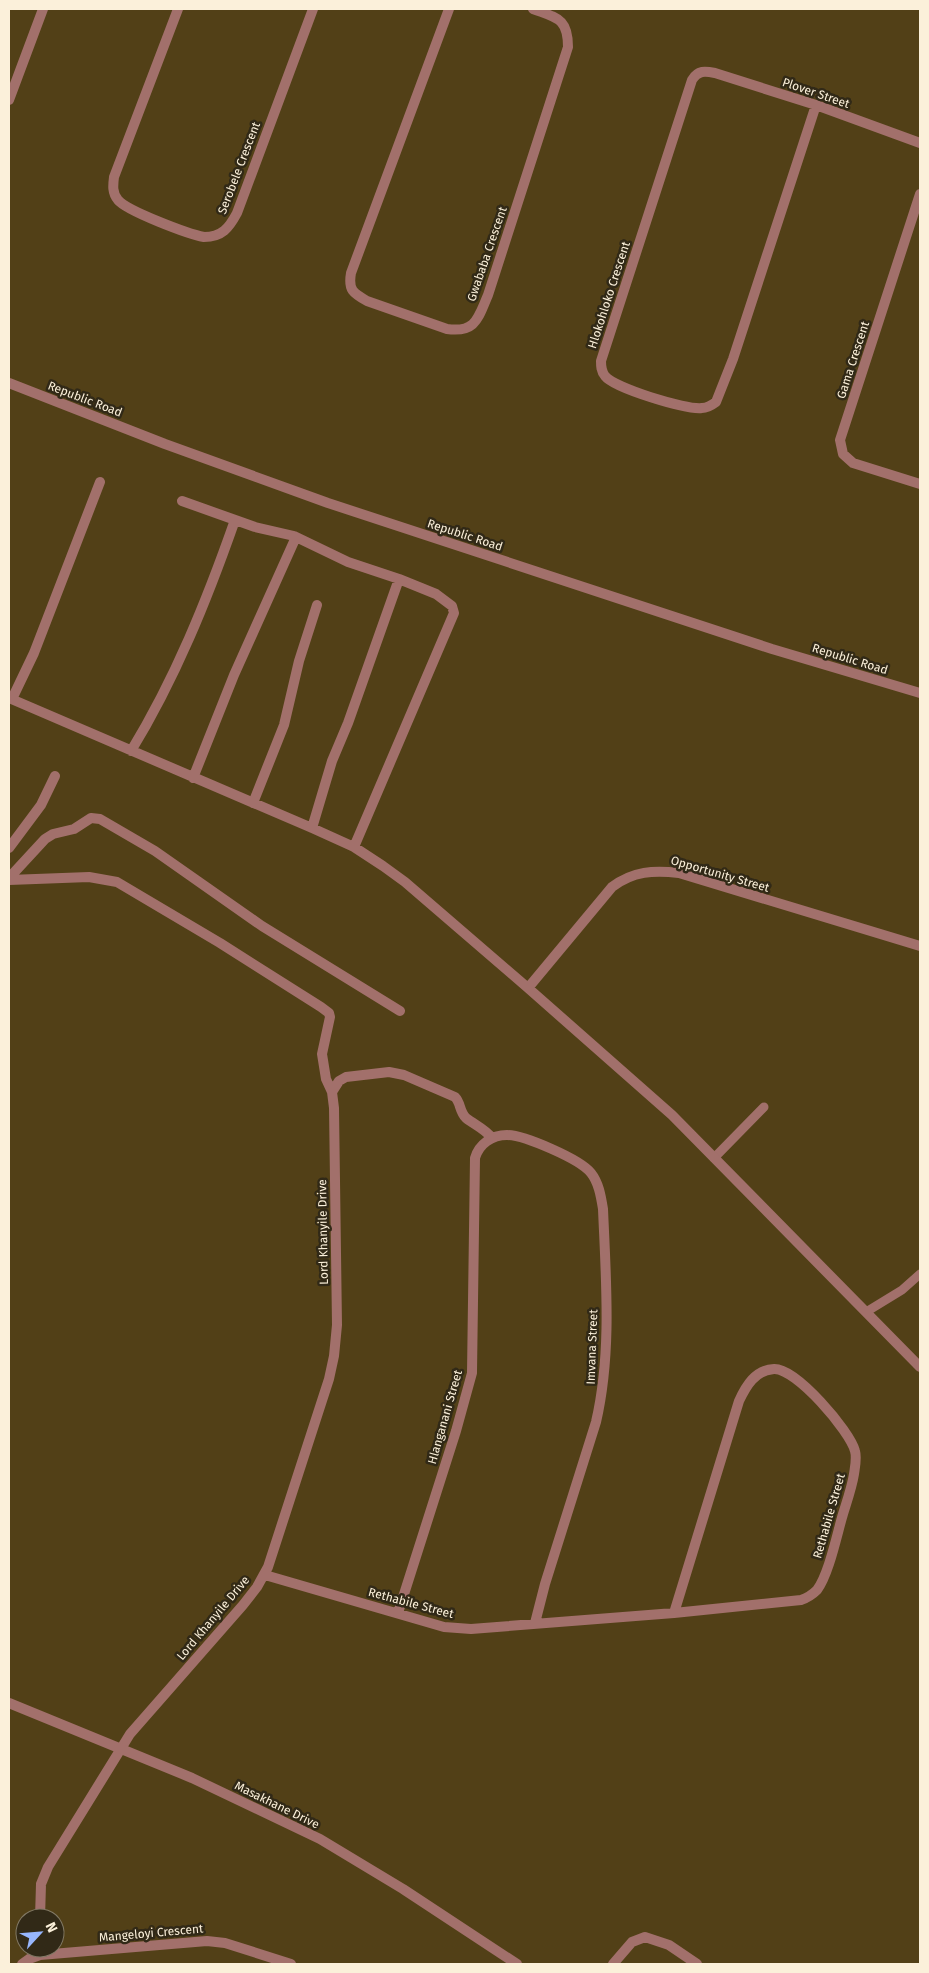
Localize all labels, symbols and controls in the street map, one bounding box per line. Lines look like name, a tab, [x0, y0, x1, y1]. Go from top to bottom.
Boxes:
street label: Plover Street	[781, 75, 852, 111]
street label: Serobele Crescent	[215, 119, 263, 216]
street label: Gwababa Crescent	[464, 204, 510, 303]
street label: Hlokohloko Crescent	[585, 239, 633, 350]
street label: Gama Crescent	[834, 319, 872, 400]
street label: Republic Road	[46, 378, 124, 420]
street label: Republic Road	[426, 516, 504, 554]
street label: Republic Road	[810, 641, 890, 677]
street label: Opportunity Street	[669, 853, 772, 895]
street label: Lord Khanyile Drive	[315, 1179, 331, 1285]
street label: Imvana Street	[584, 1308, 600, 1385]
street label: Hlanganani Street	[425, 1368, 465, 1466]
street label: Rethabile Street	[810, 1471, 848, 1560]
street label: Lord Khanyile Drive	[174, 1573, 252, 1663]
street label: Rethabile Street	[367, 1585, 456, 1621]
street label: Masakhane Drive	[232, 1778, 322, 1832]
north arrow	[15, 1908, 65, 1958]
text: N	[42, 1920, 61, 1935]
street label: Mangeloyi Crescent	[98, 1921, 204, 1945]

